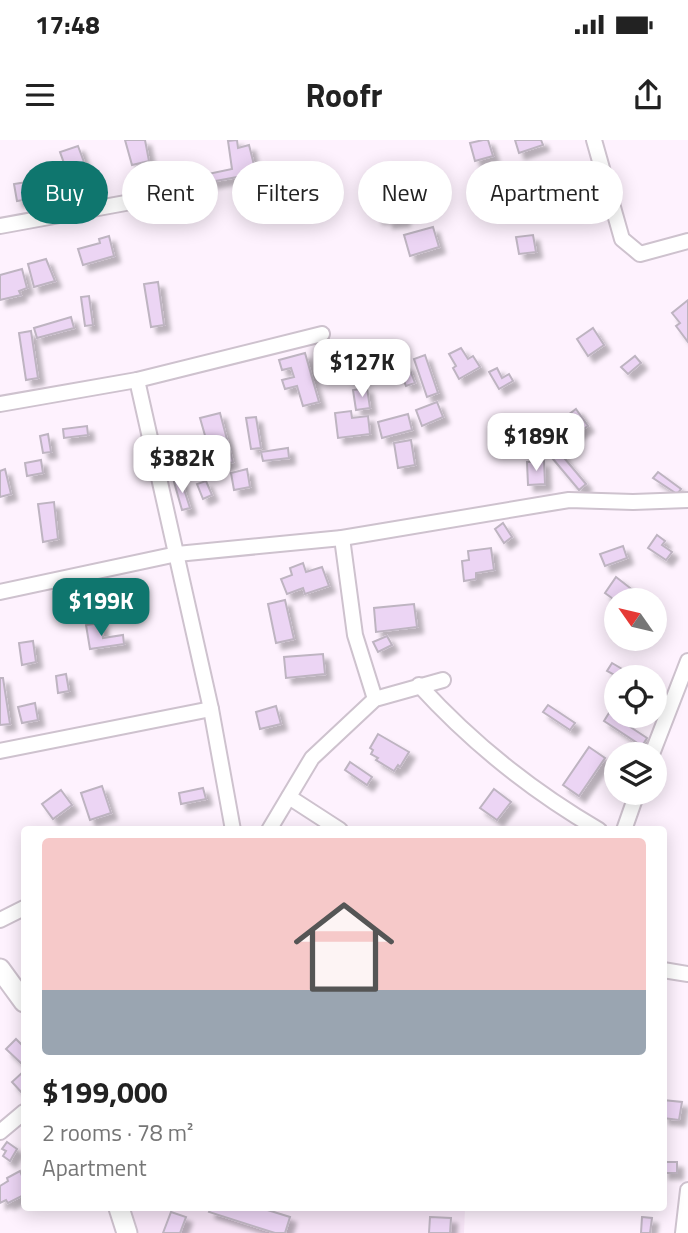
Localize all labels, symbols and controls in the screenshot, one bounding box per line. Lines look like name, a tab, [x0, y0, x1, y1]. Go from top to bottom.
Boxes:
text: 17:48	[35, 5, 100, 44]
text: Roofr	[306, 71, 382, 119]
icon: menu	[21, 76, 59, 114]
icon: share	[629, 76, 667, 114]
chip: Buy	[21, 161, 108, 224]
chip: Rent	[122, 161, 218, 224]
chip: Filters	[232, 161, 344, 224]
chip: New	[358, 161, 452, 224]
chip: Apartment	[466, 161, 623, 224]
pin: $127K	[313, 340, 411, 399]
text: $127K	[329, 344, 395, 379]
pin: $189K	[487, 414, 585, 473]
text: $189K	[503, 418, 569, 453]
pin: $382K	[133, 436, 231, 495]
text: $382K	[149, 440, 215, 475]
pin: $199K	[52, 578, 150, 638]
text: $199K	[68, 583, 134, 618]
north arrow	[604, 588, 667, 651]
map controls	[604, 588, 667, 805]
button: locate	[604, 665, 667, 728]
button: layers	[604, 742, 667, 805]
icon: home	[281, 884, 407, 1010]
text: $199,000	[42, 1069, 168, 1115]
text: 2 rooms · 78 m²	[42, 1115, 193, 1150]
text: Apartment	[42, 1150, 147, 1185]

